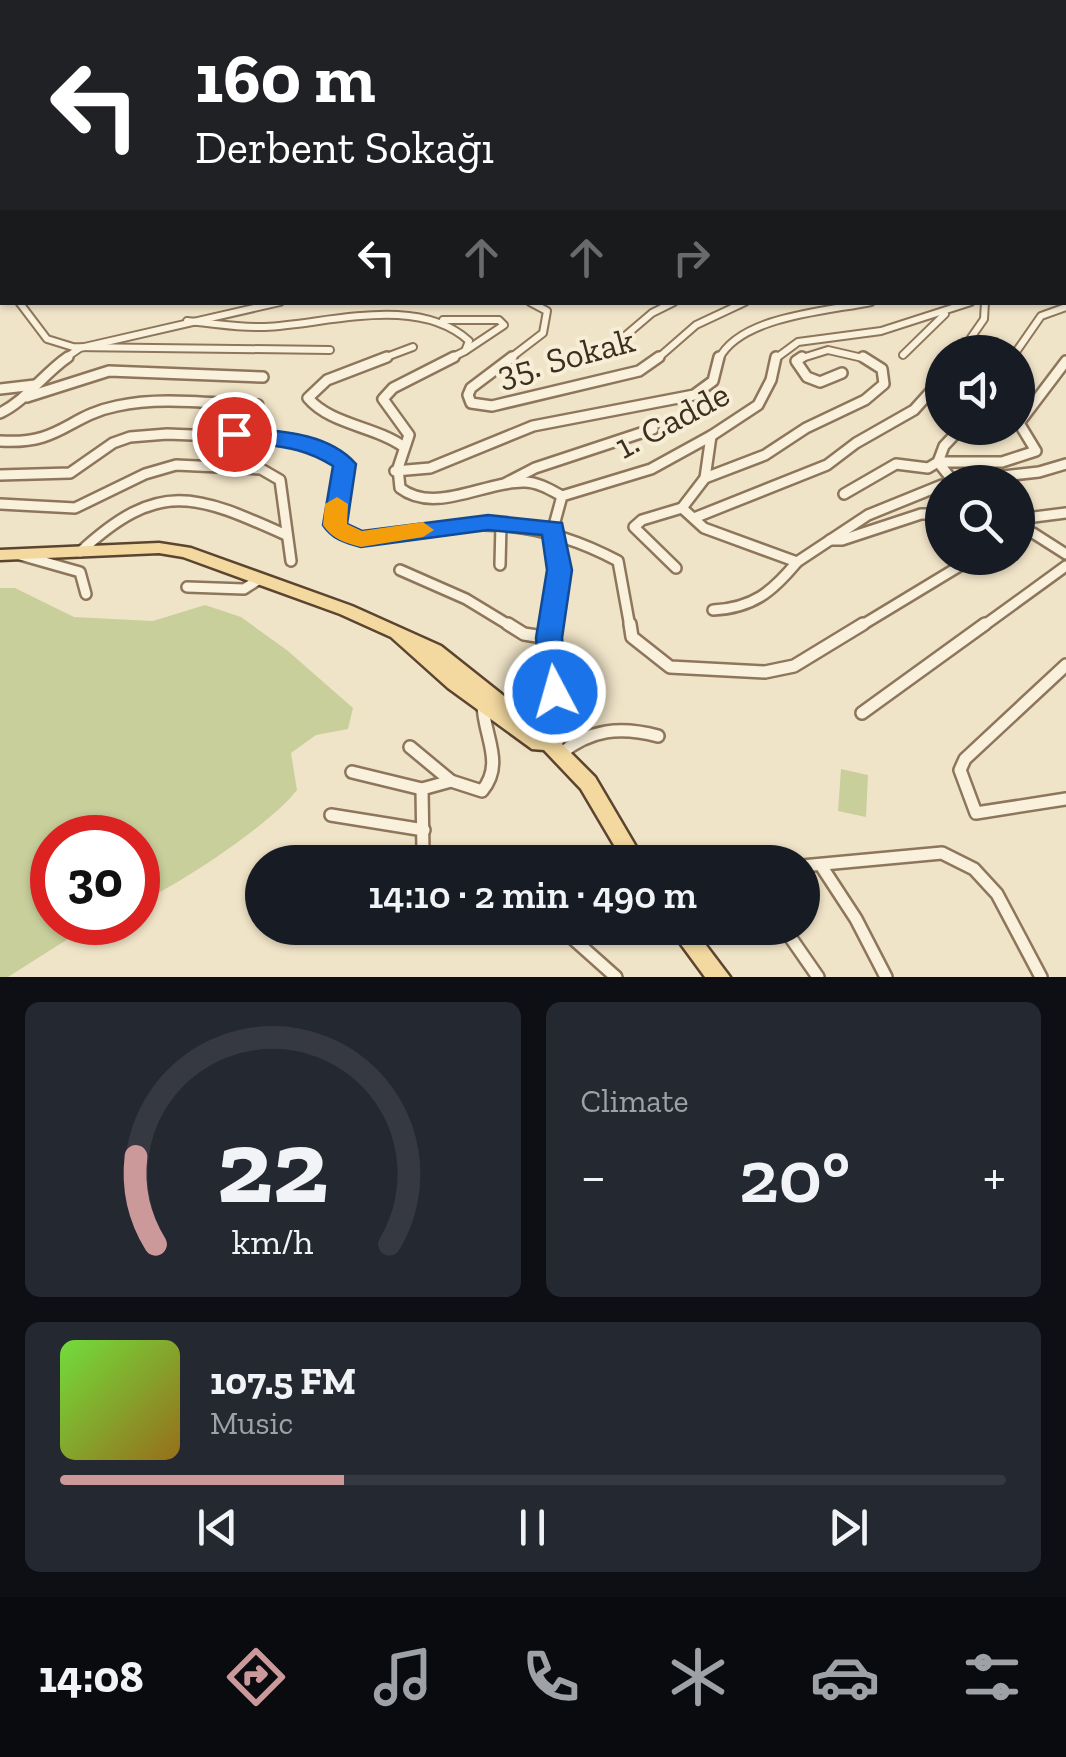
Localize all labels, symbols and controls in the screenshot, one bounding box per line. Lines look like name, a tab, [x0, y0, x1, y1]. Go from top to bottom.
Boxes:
text: 160 m	[195, 36, 376, 120]
icon: left	[30, 40, 160, 170]
text: Derbent Sokağı	[195, 121, 494, 175]
icon: left	[349, 230, 404, 285]
icon: ahead	[454, 230, 509, 285]
icon: ahead	[559, 230, 614, 285]
icon: right	[664, 230, 719, 285]
street label: 35. Sokak	[493, 319, 639, 395]
map controls	[925, 335, 1035, 575]
button: sound	[925, 335, 1035, 445]
street label: 1. Cadde	[608, 373, 736, 467]
pin	[192, 392, 277, 477]
icon: arrive	[207, 407, 262, 462]
button: search	[925, 465, 1035, 575]
position arrow	[503, 640, 607, 744]
speed limit sign: 30	[30, 815, 160, 945]
text: 14:10 · 2 min · 490 m	[368, 872, 697, 918]
text: Climate	[581, 1082, 689, 1120]
text: 22	[217, 1104, 329, 1229]
text: 20°	[739, 1131, 850, 1221]
text: −	[581, 1143, 606, 1209]
text: +	[983, 1143, 1006, 1209]
text: km/h	[232, 1220, 314, 1263]
text: 107.5 FM	[210, 1358, 356, 1404]
text: Music	[210, 1404, 293, 1442]
icon: previous	[190, 1500, 245, 1555]
icon: pause	[505, 1500, 560, 1555]
icon: next	[821, 1500, 876, 1555]
icon: directions	[221, 1642, 291, 1712]
icon: music	[368, 1642, 438, 1712]
icon: phone	[516, 1642, 586, 1712]
icon: climate	[663, 1642, 733, 1712]
icon: car	[810, 1642, 880, 1712]
icon: filters	[957, 1642, 1027, 1712]
text: 14:08	[39, 1650, 144, 1704]

